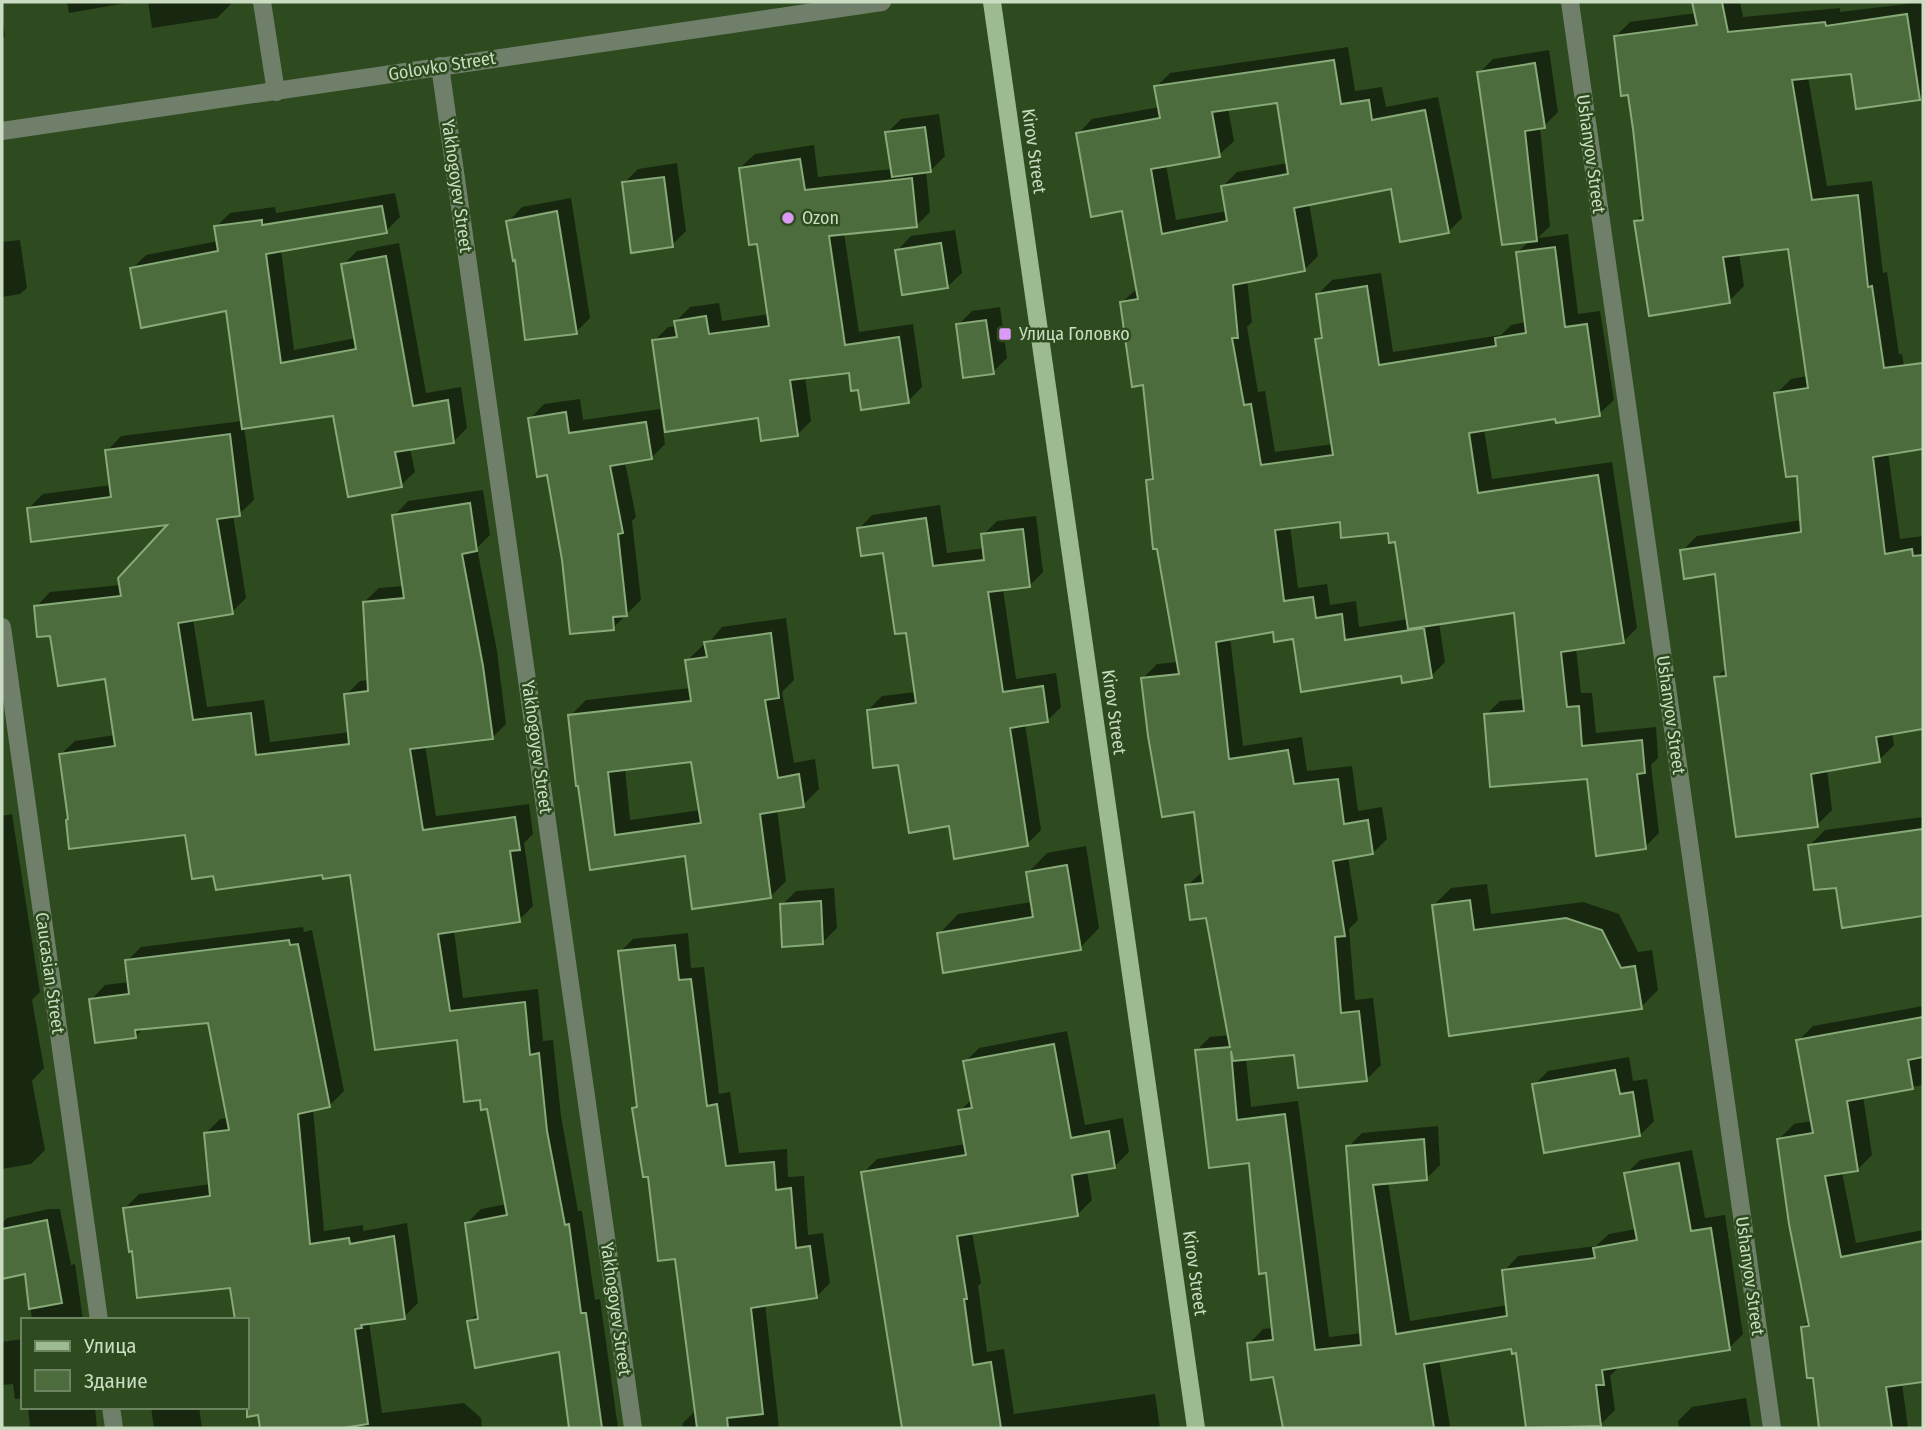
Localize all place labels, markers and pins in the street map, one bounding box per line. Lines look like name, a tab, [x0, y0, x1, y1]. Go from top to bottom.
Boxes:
place label: Ozon	[802, 207, 839, 229]
marker: Ozon	[780, 210, 796, 226]
place label: Улица Головко	[1018, 323, 1130, 345]
marker: Улица Головко	[997, 326, 1013, 342]

